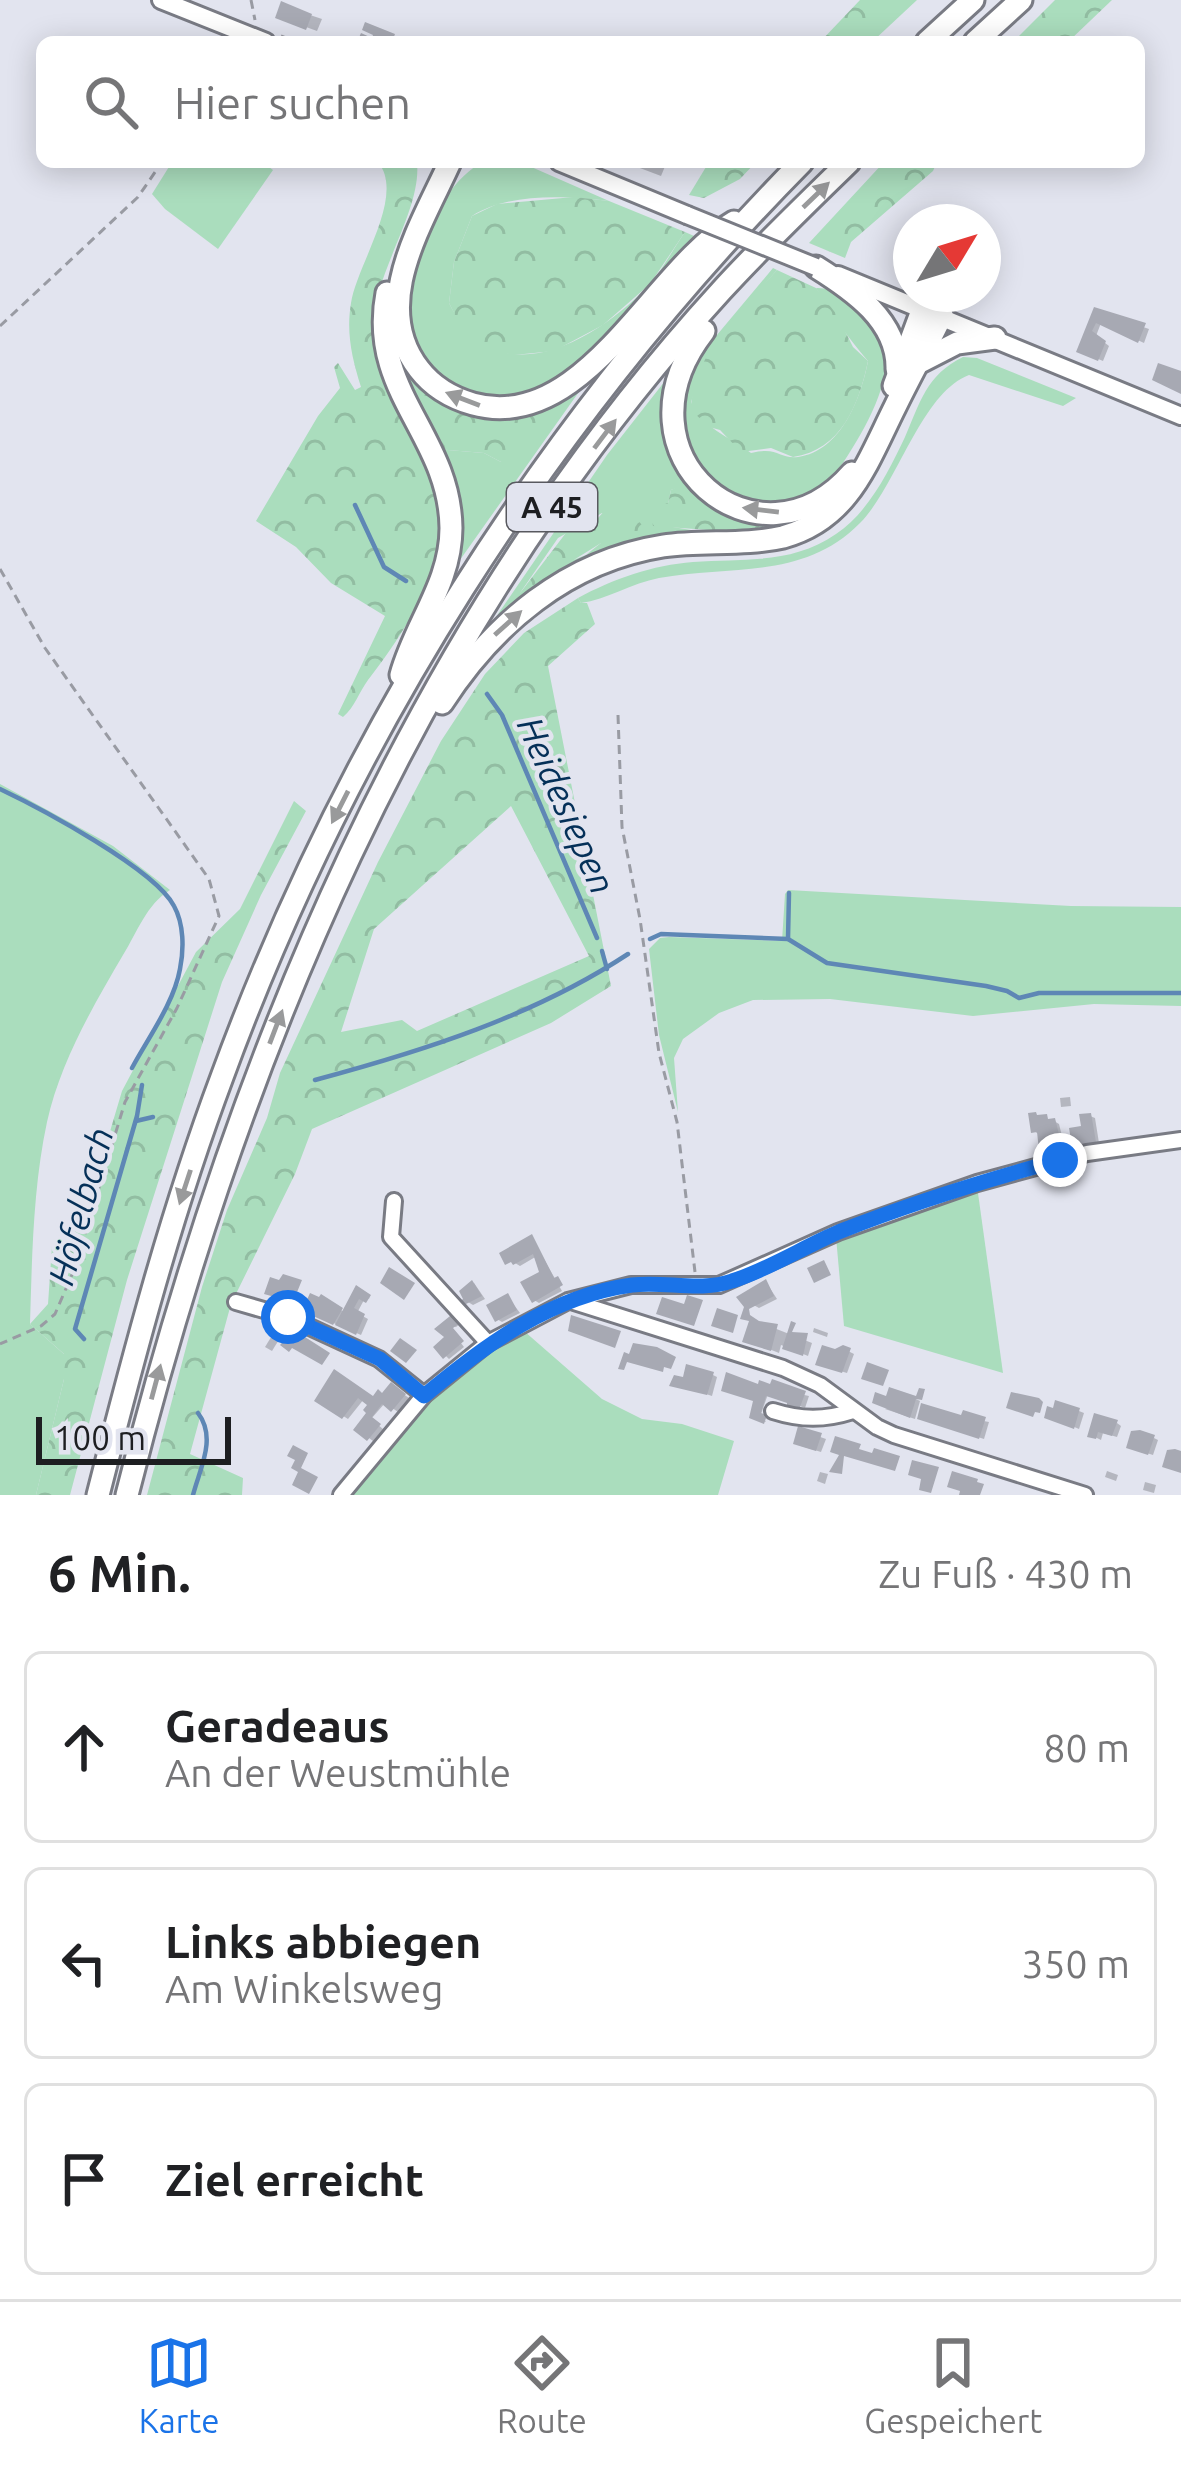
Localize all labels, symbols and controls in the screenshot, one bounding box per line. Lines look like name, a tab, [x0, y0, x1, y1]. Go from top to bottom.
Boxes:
search box	[36, 36, 1145, 168]
icon: search	[78, 69, 144, 135]
text: Hier suchen	[174, 77, 411, 128]
one-way arrow	[801, 181, 830, 209]
north arrow	[893, 204, 1001, 312]
one-way arrow	[445, 388, 481, 407]
one-way arrow	[592, 418, 617, 449]
road number: A 45	[507, 483, 597, 531]
one-way arrow	[741, 501, 779, 520]
one-way arrow	[493, 610, 523, 637]
water label: Heidesiepen	[510, 710, 624, 900]
one-way arrow	[331, 790, 351, 825]
one-way arrow	[268, 1008, 287, 1044]
water label: Höfelbach	[39, 1123, 121, 1289]
route end	[1033, 1133, 1087, 1187]
one-way arrow	[175, 1169, 193, 1205]
route start	[261, 1290, 315, 1344]
one-way arrow	[148, 1363, 167, 1400]
scale bar	[36, 1411, 231, 1464]
text: 100 m	[54, 1419, 146, 1456]
text: 6 Min.	[48, 1544, 191, 1602]
text: Zu Fuß · 430 m	[878, 1552, 1133, 1595]
text: Geradeaus	[165, 1700, 390, 1751]
icon: ahead	[51, 1714, 117, 1780]
text: 80 m	[1043, 1726, 1130, 1769]
text: An der Weustmühle	[165, 1751, 511, 1794]
text: Links abbiegen	[165, 1916, 481, 1967]
icon: left	[51, 1930, 117, 1996]
text: 350 m	[1021, 1942, 1130, 1985]
text: Am Winkelsweg	[165, 1967, 443, 2010]
icon: arrive	[51, 2146, 117, 2212]
text: Ziel erreicht	[165, 2154, 424, 2205]
tab: Karte	[139, 2330, 219, 2439]
tab: Route	[497, 2330, 587, 2439]
tab: Gespeichert	[864, 2330, 1042, 2439]

